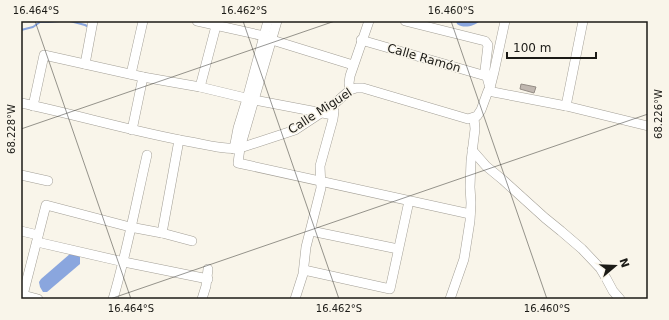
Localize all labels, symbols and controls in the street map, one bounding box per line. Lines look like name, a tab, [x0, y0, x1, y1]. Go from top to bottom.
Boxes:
text: 16.464°S	[13, 5, 59, 16]
text: 16.462°S	[221, 5, 267, 16]
text: 16.460°S	[428, 5, 474, 16]
scale bar	[507, 34, 596, 60]
street label: Calle Ramón	[386, 41, 462, 75]
text: 100 m	[513, 41, 551, 55]
street label: Calle Miguel	[285, 85, 355, 137]
text: 68.226°W	[653, 89, 664, 139]
text: 68.228°W	[6, 104, 17, 154]
north arrow	[595, 246, 635, 286]
text: N	[616, 256, 632, 269]
text: 16.464°S	[108, 303, 154, 314]
text: 16.462°S	[316, 303, 362, 314]
text: 16.460°S	[524, 303, 570, 314]

